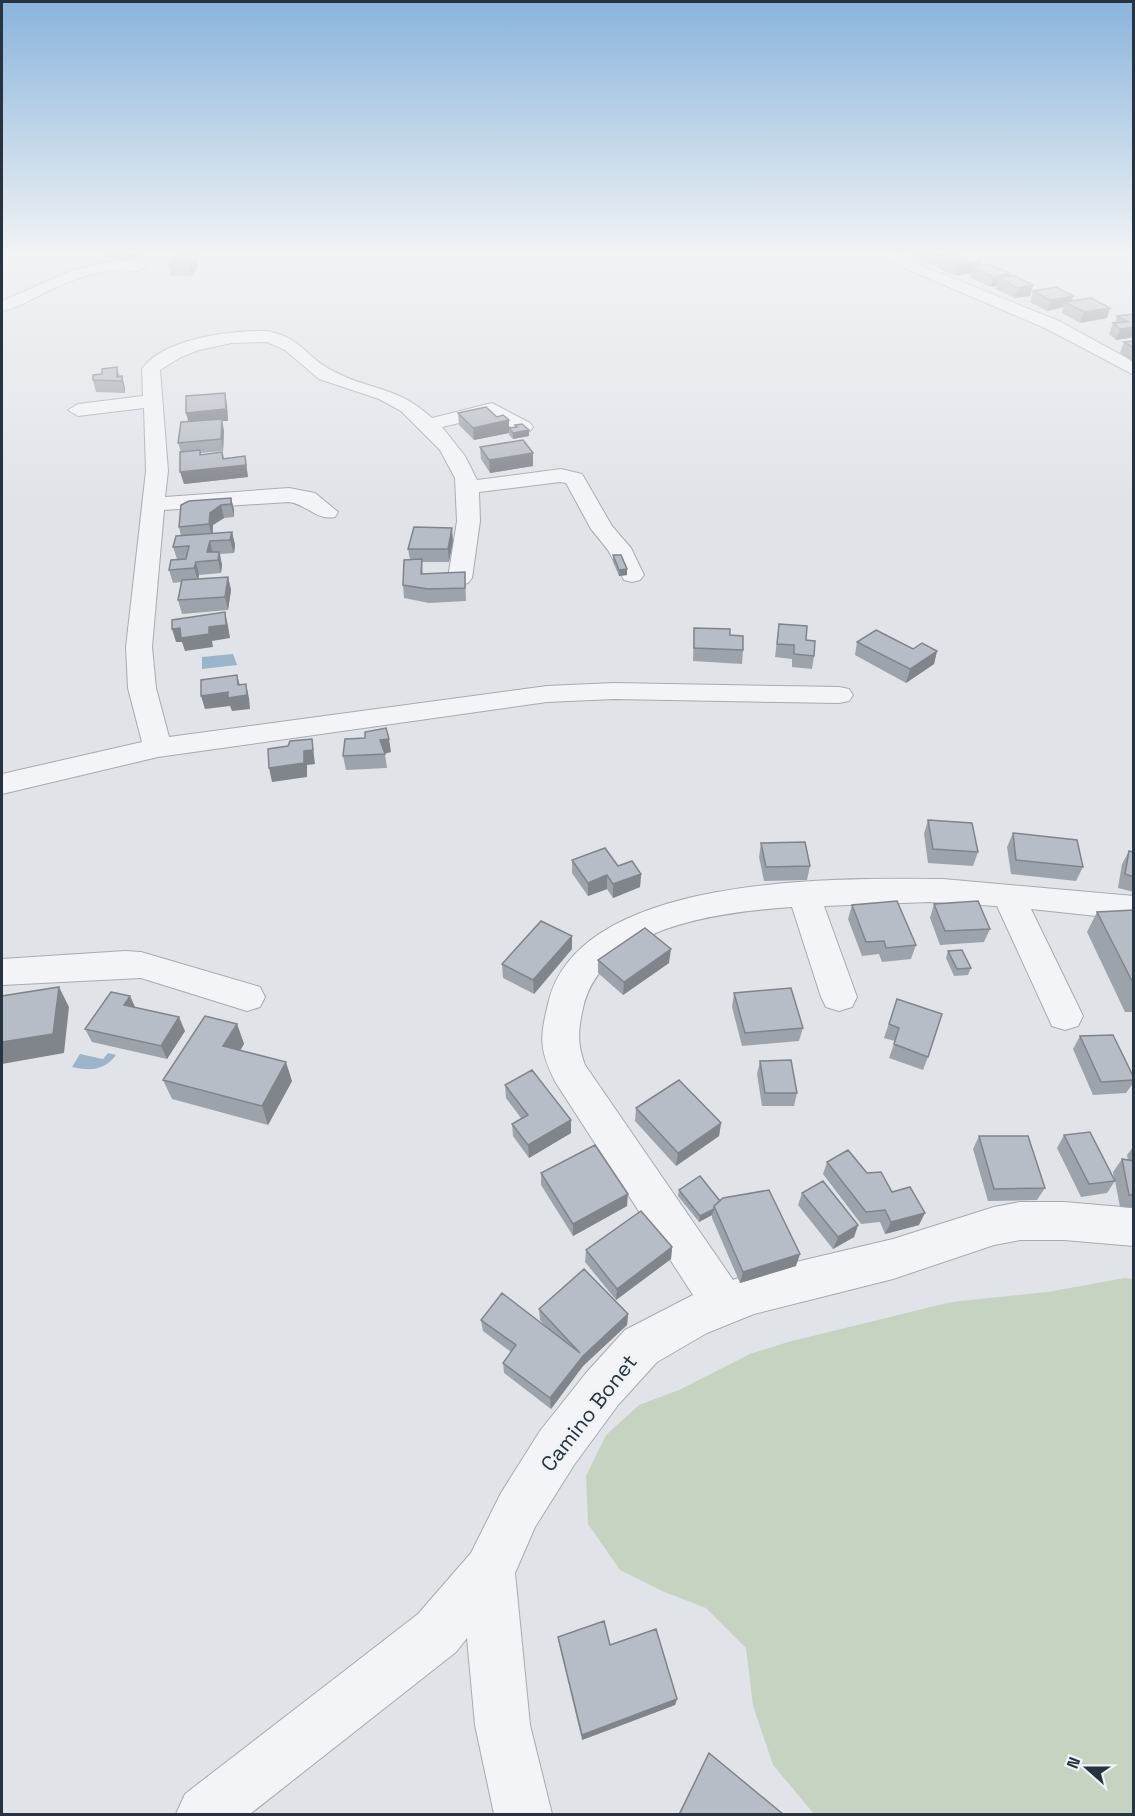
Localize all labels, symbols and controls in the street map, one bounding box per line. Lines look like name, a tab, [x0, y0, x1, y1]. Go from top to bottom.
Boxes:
street label: Camino Bonet	[534, 1349, 643, 1477]
north arrow	[1057, 1738, 1117, 1798]
text: N	[1062, 1754, 1085, 1772]

